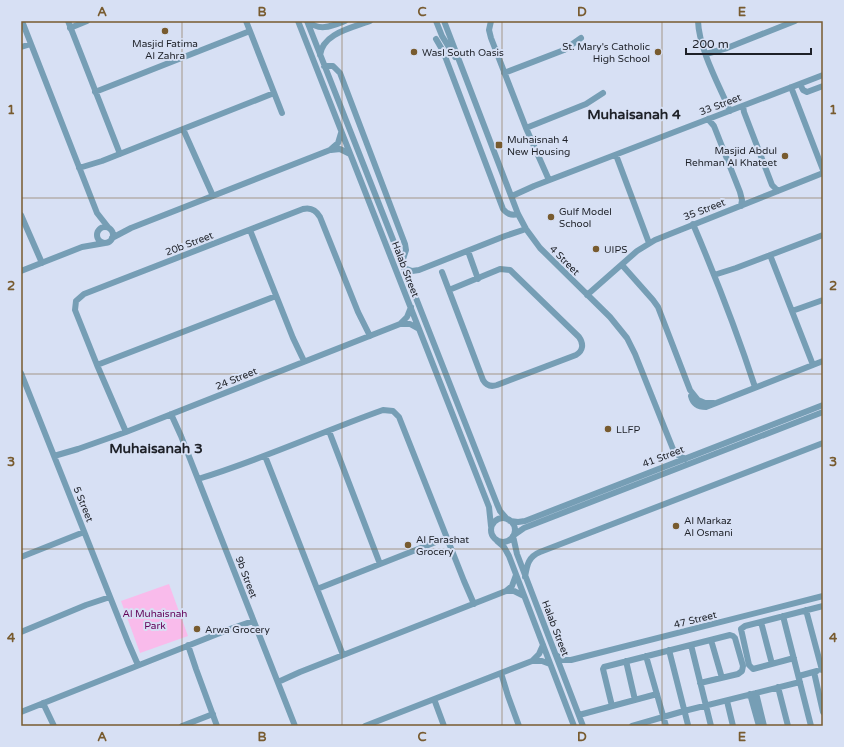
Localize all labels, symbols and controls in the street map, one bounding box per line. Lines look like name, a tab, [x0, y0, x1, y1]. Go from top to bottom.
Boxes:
text: A	[97, 4, 107, 20]
text: B	[257, 4, 267, 20]
text: C	[417, 4, 427, 20]
text: D	[577, 4, 587, 20]
text: E	[738, 4, 746, 20]
marker: Masjid Fatima Al Zahra	[160, 26, 170, 36]
scale bar	[686, 30, 811, 56]
text: 200 m	[692, 37, 729, 51]
place label: Masjid Fatima Al Zahra	[132, 38, 198, 62]
place label: St. Mary's Catholic High School	[562, 41, 650, 65]
marker: Wasl South Oasis	[409, 47, 419, 57]
place label: Wasl South Oasis	[422, 47, 504, 59]
marker: St. Mary's Catholic High School	[653, 47, 663, 57]
street label: 33 Street	[698, 91, 743, 118]
text: 1	[7, 102, 15, 118]
text: 1	[829, 102, 837, 118]
district label: Muhaisanah 4	[587, 106, 681, 123]
place label: Muhaisnah 4 New Housing	[507, 134, 570, 158]
marker: Muhaisnah 4 New Housing	[494, 140, 504, 150]
place label: Masjid Abdul Rehman Al Khateet	[685, 145, 777, 169]
marker: Masjid Abdul Rehman Al Khateet	[780, 151, 790, 161]
street label: 35 Street	[682, 196, 727, 223]
place label: Gulf Model School	[559, 206, 612, 230]
marker: Gulf Model School	[546, 212, 556, 222]
street label: 20b Street	[164, 229, 215, 259]
street label: Halab Street	[389, 240, 421, 299]
street label: 4 Street	[547, 243, 582, 278]
marker: UIPS	[591, 244, 601, 254]
place label: UIPS	[604, 244, 627, 256]
text: 2	[7, 278, 15, 294]
text: 2	[829, 278, 837, 294]
street label: 24 Street	[214, 365, 259, 393]
marker: LLFP	[603, 424, 613, 434]
place label: LLFP	[616, 424, 641, 436]
district label: Muhaisanah 3	[109, 440, 203, 457]
street label: 41 Street	[641, 443, 686, 470]
text: 3	[7, 454, 15, 470]
text: 3	[829, 454, 837, 470]
street label: 5 Street	[70, 485, 96, 524]
place label: Al Markaz Al Osmani	[684, 515, 733, 539]
marker: Al Markaz Al Osmani	[671, 521, 681, 531]
place label: Al Farashat Grocery	[416, 534, 469, 558]
marker: Al Farashat Grocery	[403, 540, 413, 550]
street label: 9b Street	[233, 555, 260, 600]
street label: Halab Street	[539, 599, 571, 658]
park label: Al Muhaisnah Park	[123, 608, 187, 632]
street label: 47 Street	[673, 609, 718, 631]
marker: Arwa Grocery	[192, 624, 202, 634]
place label: Arwa Grocery	[205, 624, 270, 636]
text: 4	[7, 630, 16, 646]
text: 4	[829, 630, 838, 646]
text: A	[97, 729, 107, 745]
text: B	[257, 729, 267, 745]
text: C	[417, 729, 427, 745]
text: D	[577, 729, 587, 745]
text: E	[738, 729, 746, 745]

